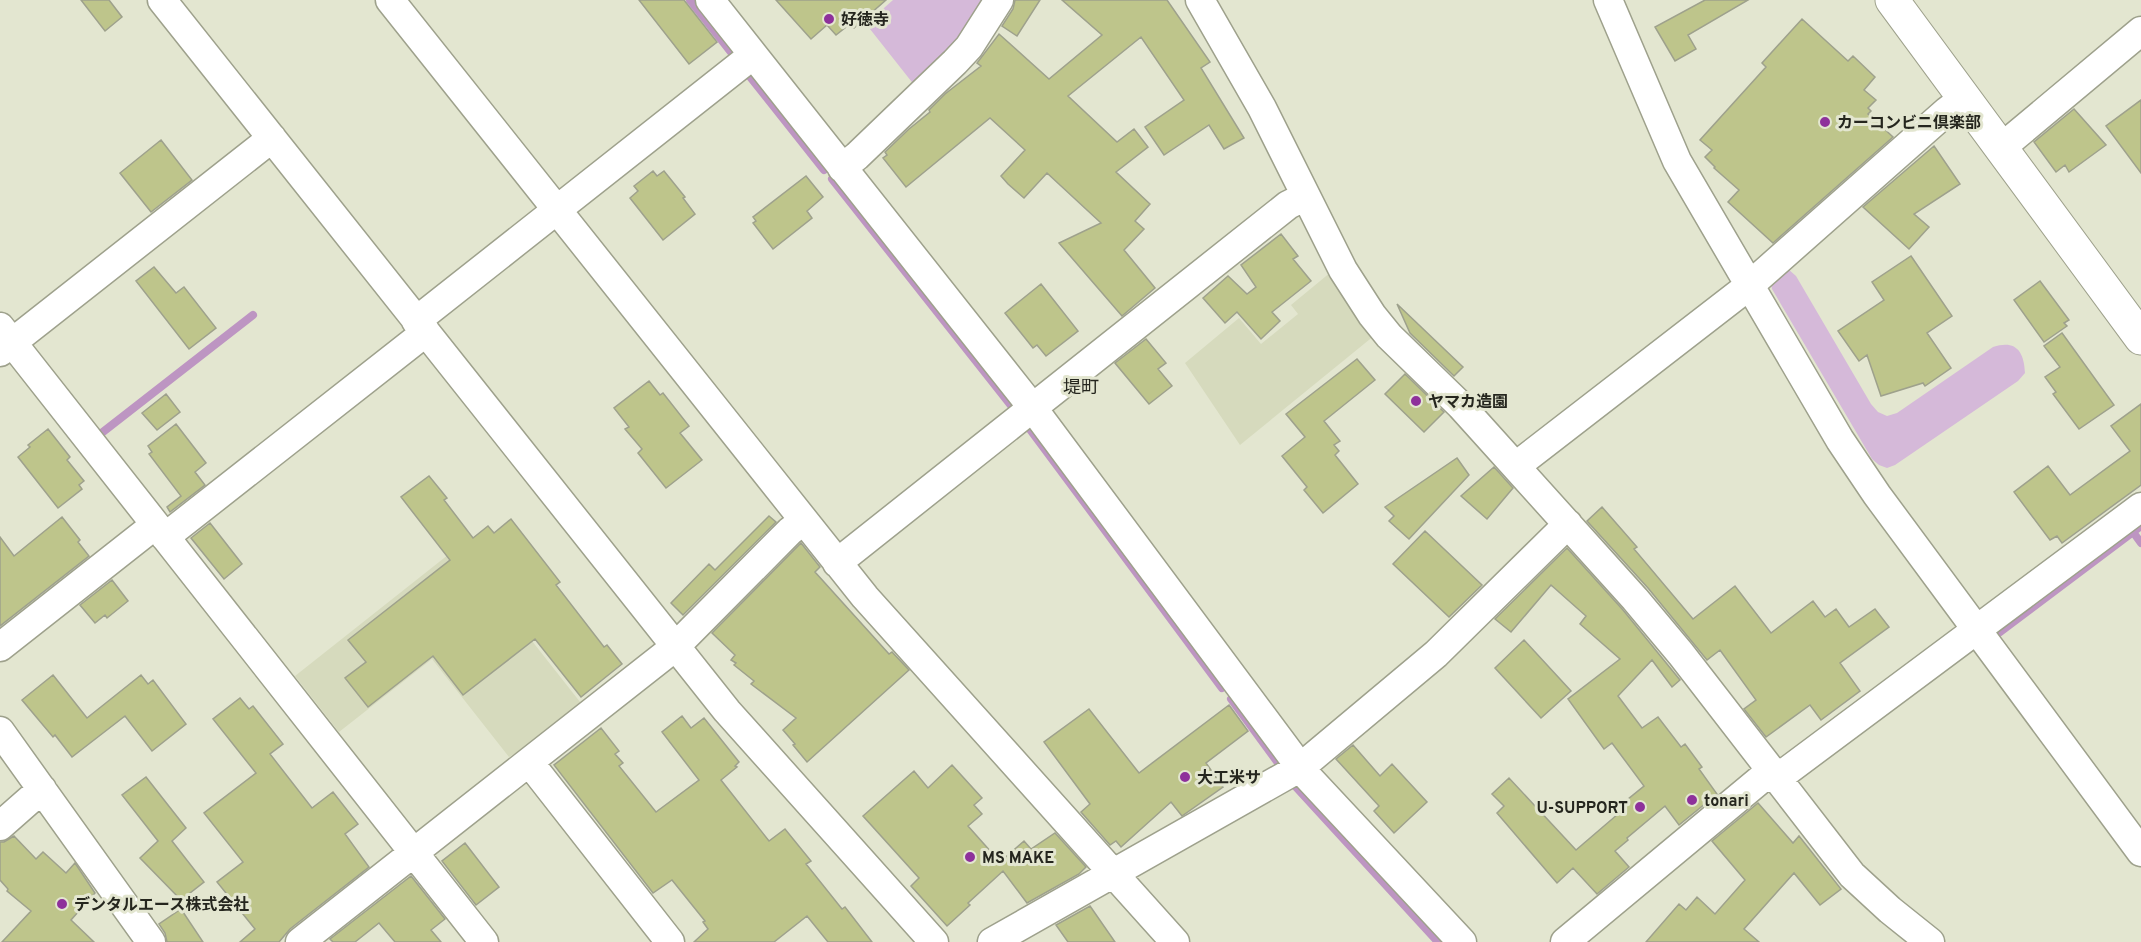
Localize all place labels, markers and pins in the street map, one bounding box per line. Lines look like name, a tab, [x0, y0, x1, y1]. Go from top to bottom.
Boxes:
place label: 好徳寺	[841, 11, 889, 31]
marker: 好徳寺	[822, 12, 836, 26]
place label: カーコンビニ倶楽部	[1837, 114, 1981, 134]
marker: カーコンビニ倶楽部	[1818, 115, 1832, 129]
place label: ヤマカ造園	[1428, 393, 1508, 413]
marker: ヤマカ造園	[1409, 394, 1423, 408]
place label: 大工米サ	[1197, 769, 1261, 789]
marker: 大工米サ	[1178, 770, 1192, 784]
place label: tonari	[1704, 792, 1749, 812]
marker: tonari	[1685, 793, 1699, 807]
place label: U-SUPPORT	[1536, 799, 1628, 819]
marker: U-SUPPORT	[1633, 800, 1647, 814]
place label: MS MAKE	[982, 849, 1054, 869]
marker: MS MAKE	[963, 850, 977, 864]
place label: デンタルエース株式会社	[74, 895, 249, 916]
marker: デンタルエース株式会社	[55, 897, 69, 911]

